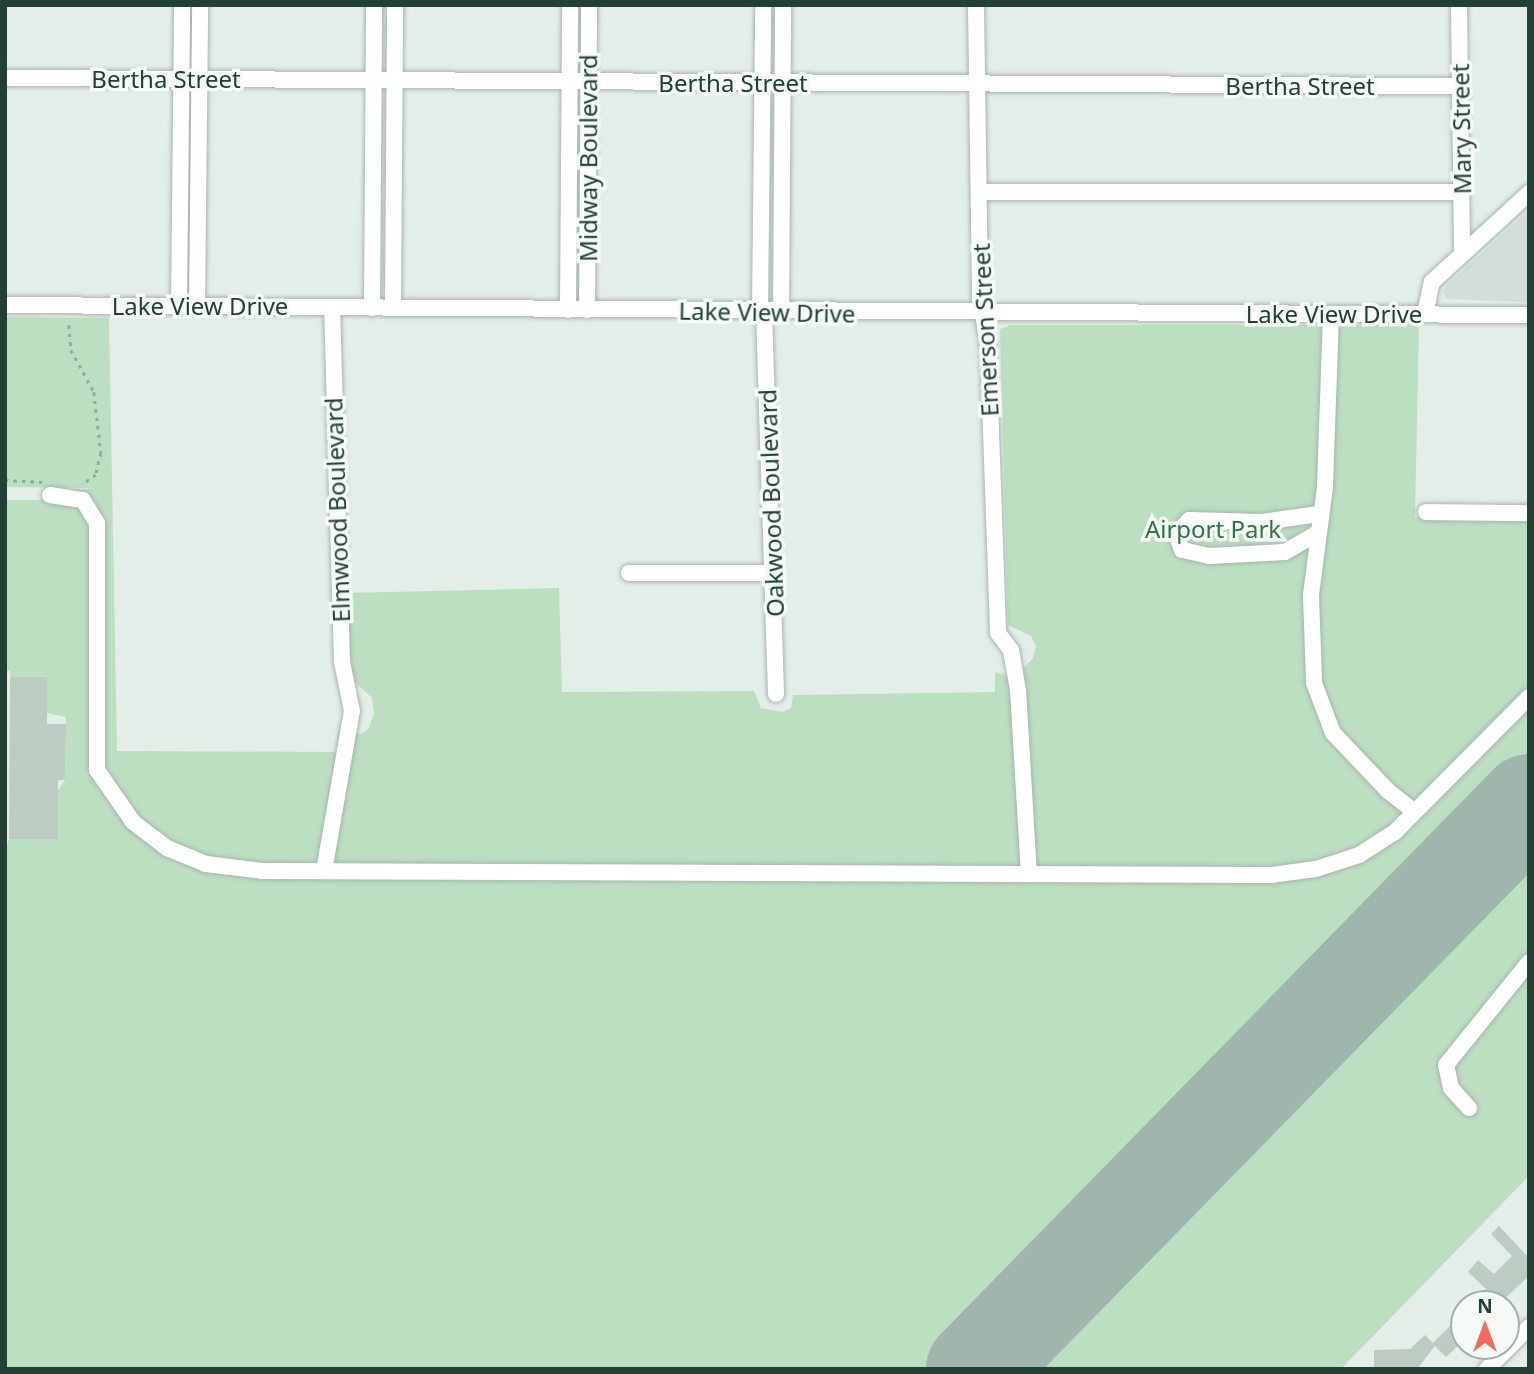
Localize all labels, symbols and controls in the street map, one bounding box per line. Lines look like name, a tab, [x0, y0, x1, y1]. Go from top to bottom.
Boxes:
street label: Midway Boulevard	[574, 54, 602, 262]
street label: Mary Street	[1445, 63, 1477, 195]
street label: Bertha Street	[91, 65, 241, 93]
street label: Bertha Street	[658, 69, 808, 97]
street label: Bertha Street	[1225, 72, 1375, 100]
street label: Emerson Street	[966, 243, 1004, 417]
street label: Lake View Drive	[112, 292, 288, 320]
street label: Lake View Drive	[678, 296, 856, 328]
street label: Lake View Drive	[1246, 300, 1422, 328]
street label: Oakwood Boulevard	[753, 389, 789, 617]
street label: Elmwood Boulevard	[319, 397, 355, 623]
park label: Airport Park	[1145, 515, 1281, 543]
north arrow	[1450, 1290, 1520, 1360]
text: N	[1477, 1293, 1493, 1319]

